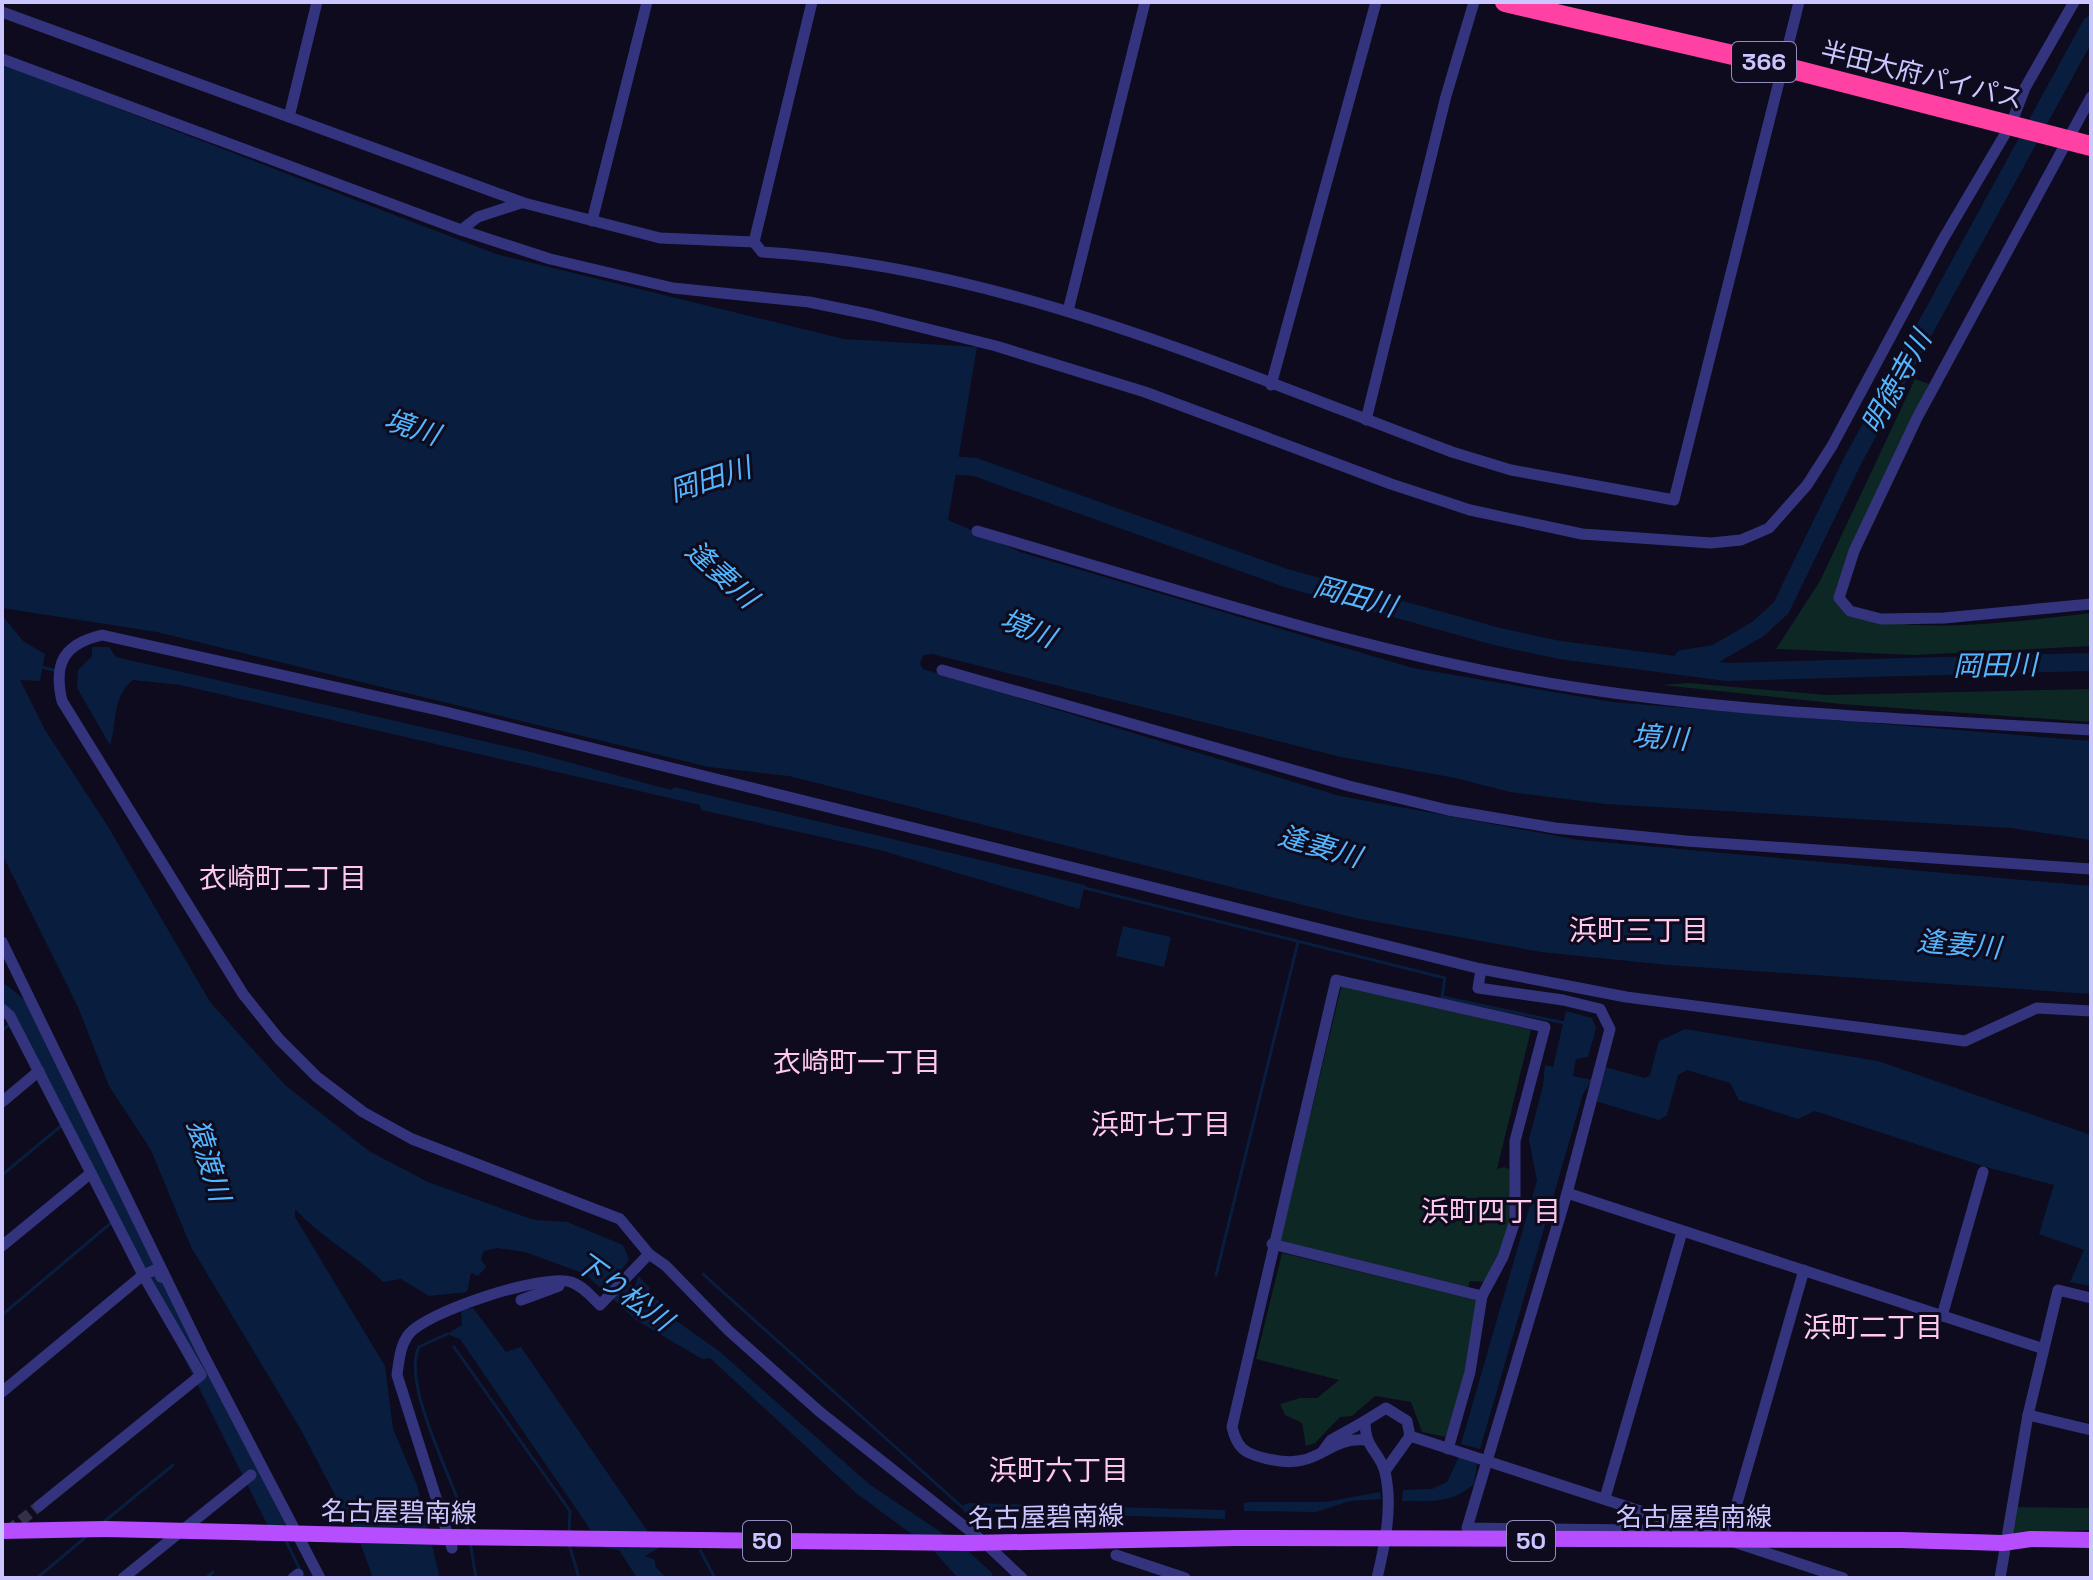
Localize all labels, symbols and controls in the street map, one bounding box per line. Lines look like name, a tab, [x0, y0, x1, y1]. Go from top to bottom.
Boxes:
street label: 半田大府パイパス	[1817, 33, 2027, 117]
road number: 366	[1732, 42, 1796, 82]
water label: 明徳寺川	[1853, 322, 1940, 440]
water label: 境川	[380, 401, 447, 454]
water label: 岡田川	[664, 448, 758, 509]
water label: 逢妻川	[679, 533, 767, 617]
water label: 岡田川	[1310, 568, 1403, 625]
water label: 境川	[995, 601, 1063, 656]
water label: 岡田川	[1953, 646, 2040, 684]
water label: 境川	[1631, 717, 1692, 757]
water label: 逢妻川	[1275, 817, 1368, 876]
district label: 衣崎町二丁目	[199, 860, 367, 896]
district label: 浜町三丁目	[1569, 912, 1709, 948]
water label: 逢妻川	[1916, 922, 2005, 966]
district label: 衣崎町一丁目	[773, 1044, 941, 1080]
district label: 浜町七丁目	[1091, 1106, 1231, 1142]
water label: 猿渡川	[180, 1115, 239, 1208]
district label: 浜町四丁目	[1421, 1193, 1561, 1229]
water label: 下り松川	[568, 1244, 682, 1340]
district label: 浜町二丁目	[1803, 1309, 1943, 1345]
district label: 浜町六丁目	[989, 1452, 1129, 1488]
street label: 名古屋碧南線	[321, 1494, 477, 1530]
street label: 名古屋碧南線	[968, 1499, 1124, 1535]
street label: 名古屋碧南線	[1616, 1500, 1772, 1534]
road number: 50	[743, 1521, 791, 1561]
road number: 50	[1507, 1521, 1555, 1561]

